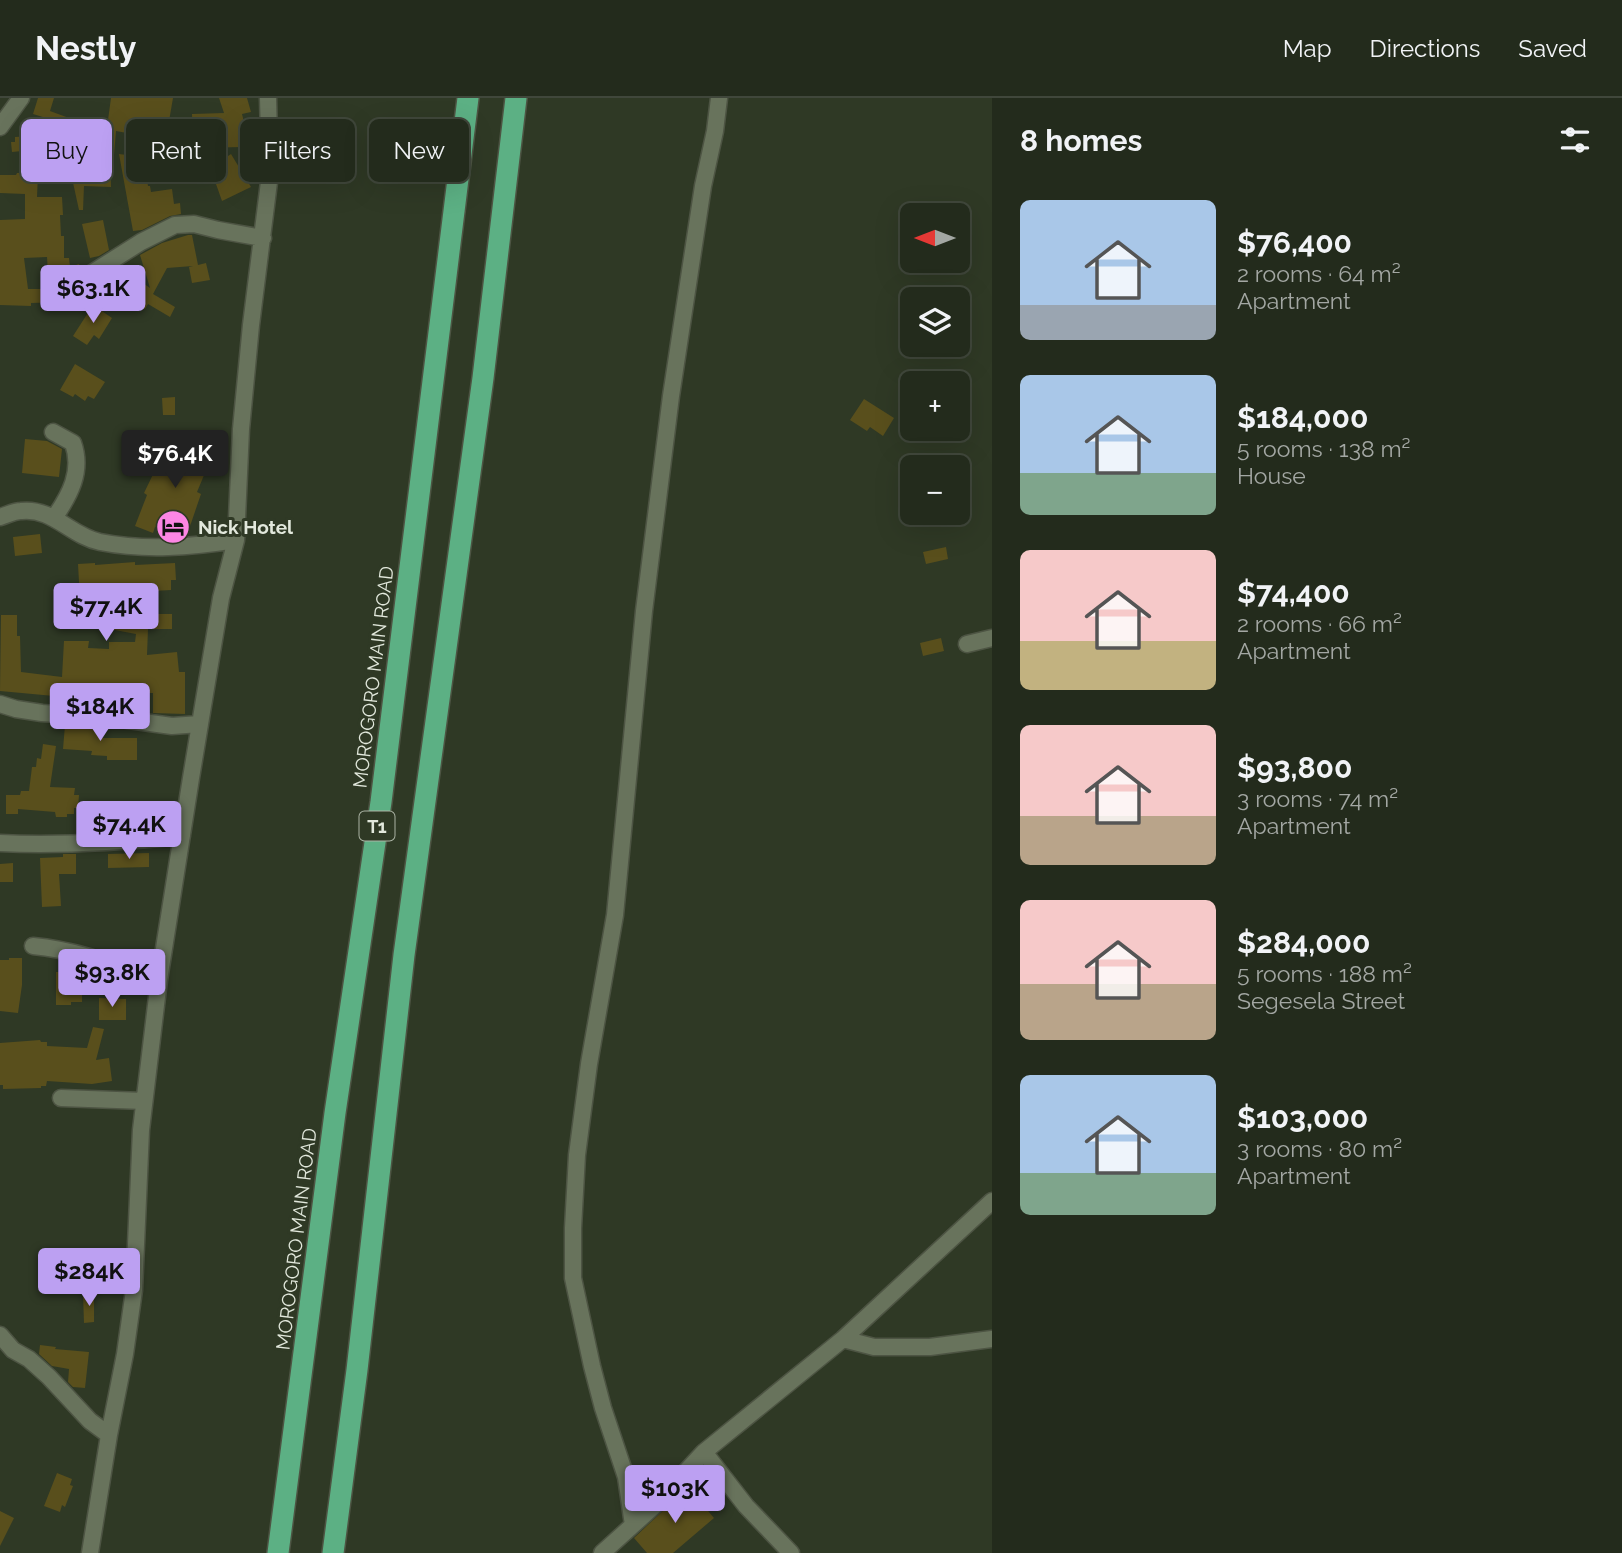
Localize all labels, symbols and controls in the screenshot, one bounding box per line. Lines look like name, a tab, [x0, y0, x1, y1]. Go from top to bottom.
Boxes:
text: Nestly	[35, 29, 136, 68]
text: Map	[1283, 34, 1332, 63]
text: Directions	[1370, 34, 1480, 63]
text: Saved	[1518, 34, 1587, 63]
chip: Buy	[21, 119, 112, 182]
chip: Rent	[126, 119, 226, 182]
chip: Filters	[240, 119, 355, 182]
chip: New	[369, 119, 469, 182]
icon: filters	[1556, 121, 1594, 159]
text: 8 homes	[1020, 123, 1142, 158]
north arrow	[900, 203, 970, 273]
map controls	[900, 203, 970, 525]
text: $76,400	[1237, 225, 1352, 260]
icon: home	[1076, 228, 1160, 312]
text: 2 rooms · 64 m²	[1237, 260, 1401, 287]
pin: $63.1K	[36, 266, 150, 325]
text: $63.1K	[56, 274, 130, 301]
button: layers	[900, 287, 970, 357]
text: Apartment	[1237, 287, 1351, 314]
button: +	[900, 371, 970, 441]
text: $184,000	[1237, 400, 1368, 435]
icon: home	[1076, 403, 1160, 487]
pin: $76.4K	[118, 430, 232, 490]
text: 5 rooms · 138 m²	[1237, 435, 1411, 462]
text: $76.4K	[137, 439, 213, 466]
button: −	[900, 455, 970, 525]
text: House	[1237, 462, 1306, 489]
hotel icon: Nick Hotel	[154, 508, 192, 546]
place label: Nick Hotel	[198, 516, 294, 538]
street label: MOROGORO MAIN ROAD	[348, 565, 398, 789]
text: $74,400	[1237, 575, 1350, 610]
icon: home	[1076, 578, 1160, 662]
pin: $77.4K	[49, 584, 163, 643]
text: $77.4K	[70, 592, 142, 619]
text: 2 rooms · 66 m²	[1237, 610, 1402, 637]
text: Apartment	[1237, 637, 1351, 664]
pin: $184K	[51, 684, 149, 743]
text: $184K	[66, 692, 134, 719]
text: $93,800	[1237, 750, 1352, 785]
icon: home	[1076, 753, 1160, 837]
text: 3 rooms · 74 m²	[1237, 785, 1398, 812]
pin: $74.4K	[72, 802, 186, 861]
text: $74.4K	[92, 810, 166, 837]
road number: T1	[360, 812, 394, 840]
text: Apartment	[1237, 812, 1351, 839]
text: $284,000	[1237, 925, 1370, 960]
icon: home	[1076, 928, 1160, 1012]
pin: $93.8K	[55, 950, 169, 1009]
text: $93.8K	[74, 958, 150, 985]
text: 5 rooms · 188 m²	[1237, 960, 1412, 987]
text: Segesela Street	[1237, 987, 1405, 1014]
text: $103,000	[1237, 1100, 1368, 1135]
icon: home	[1076, 1103, 1160, 1187]
street label: MOROGORO MAIN ROAD	[271, 1127, 321, 1351]
text: 3 rooms · 80 m²	[1237, 1135, 1402, 1162]
text: Apartment	[1237, 1162, 1351, 1189]
pin: $284K	[40, 1248, 138, 1308]
text: $284K	[54, 1257, 124, 1284]
pin: $103K	[626, 1466, 724, 1525]
text: $103K	[641, 1474, 709, 1501]

